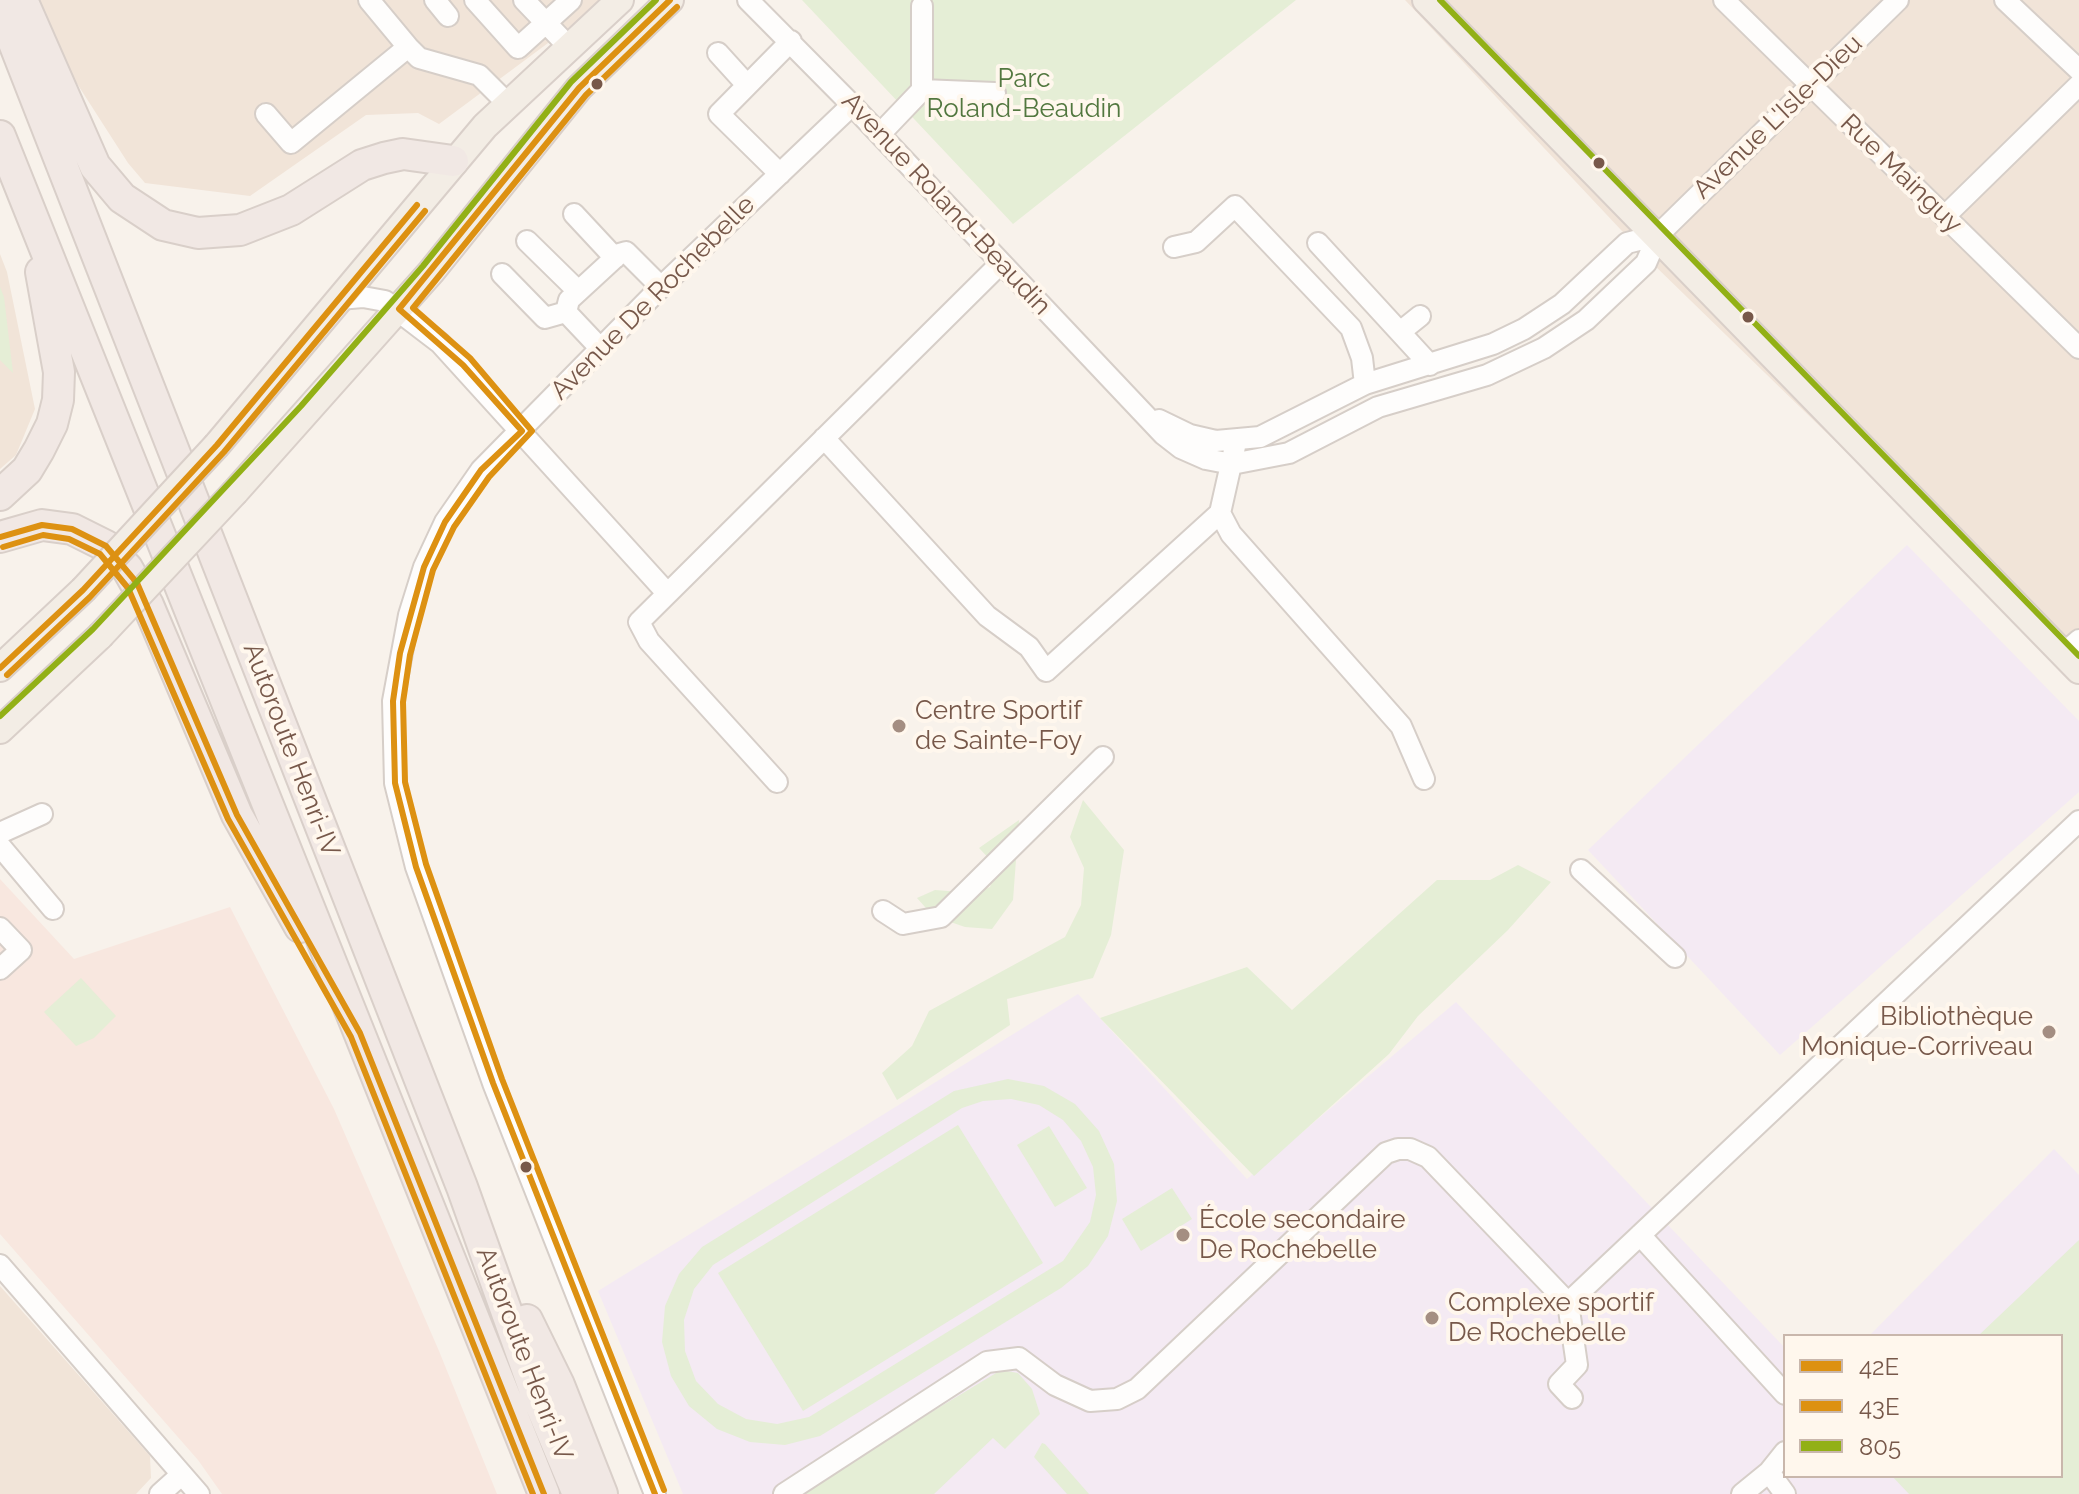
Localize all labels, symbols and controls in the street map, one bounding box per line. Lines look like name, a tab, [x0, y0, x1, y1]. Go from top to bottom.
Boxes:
street label: Avenue L'Isle-Dieu	[1687, 28, 1869, 206]
park label: Parc Roland-Beaudin	[927, 63, 1121, 124]
unlabelled marker	[589, 76, 605, 92]
street label: Avenue Roland-Beaudin	[835, 86, 1057, 322]
street label: Rue Mainguy	[1834, 108, 1968, 240]
unlabelled marker	[1591, 155, 1607, 171]
street label: Avenue De Rochebelle	[544, 189, 762, 407]
unlabelled marker	[1740, 309, 1756, 325]
street label: Autoroute Henri-IV	[236, 639, 346, 861]
place label: Centre Sportif de Sainte-Foy	[915, 695, 1082, 756]
marker: Centre Sportif de Sainte-Foy	[890, 717, 908, 735]
place label: Bibliothèque Monique-Corriveau	[1801, 1001, 2033, 1062]
marker: Bibliothèque Monique-Corriveau	[2040, 1023, 2058, 1041]
unlabelled marker	[518, 1159, 534, 1175]
place label: École secondaire De Rochebelle	[1199, 1204, 1406, 1266]
marker: École secondaire De Rochebelle	[1174, 1226, 1192, 1244]
street label: Autoroute Henri-IV	[469, 1243, 579, 1465]
place label: Complexe sportif De Rochebelle	[1448, 1287, 1654, 1348]
marker: Complexe sportif De Rochebelle	[1423, 1309, 1441, 1327]
legend	[1783, 1334, 2063, 1478]
text: 42E	[1859, 1352, 1899, 1381]
text: 43E	[1859, 1392, 1900, 1421]
text: 805	[1859, 1432, 1901, 1461]

